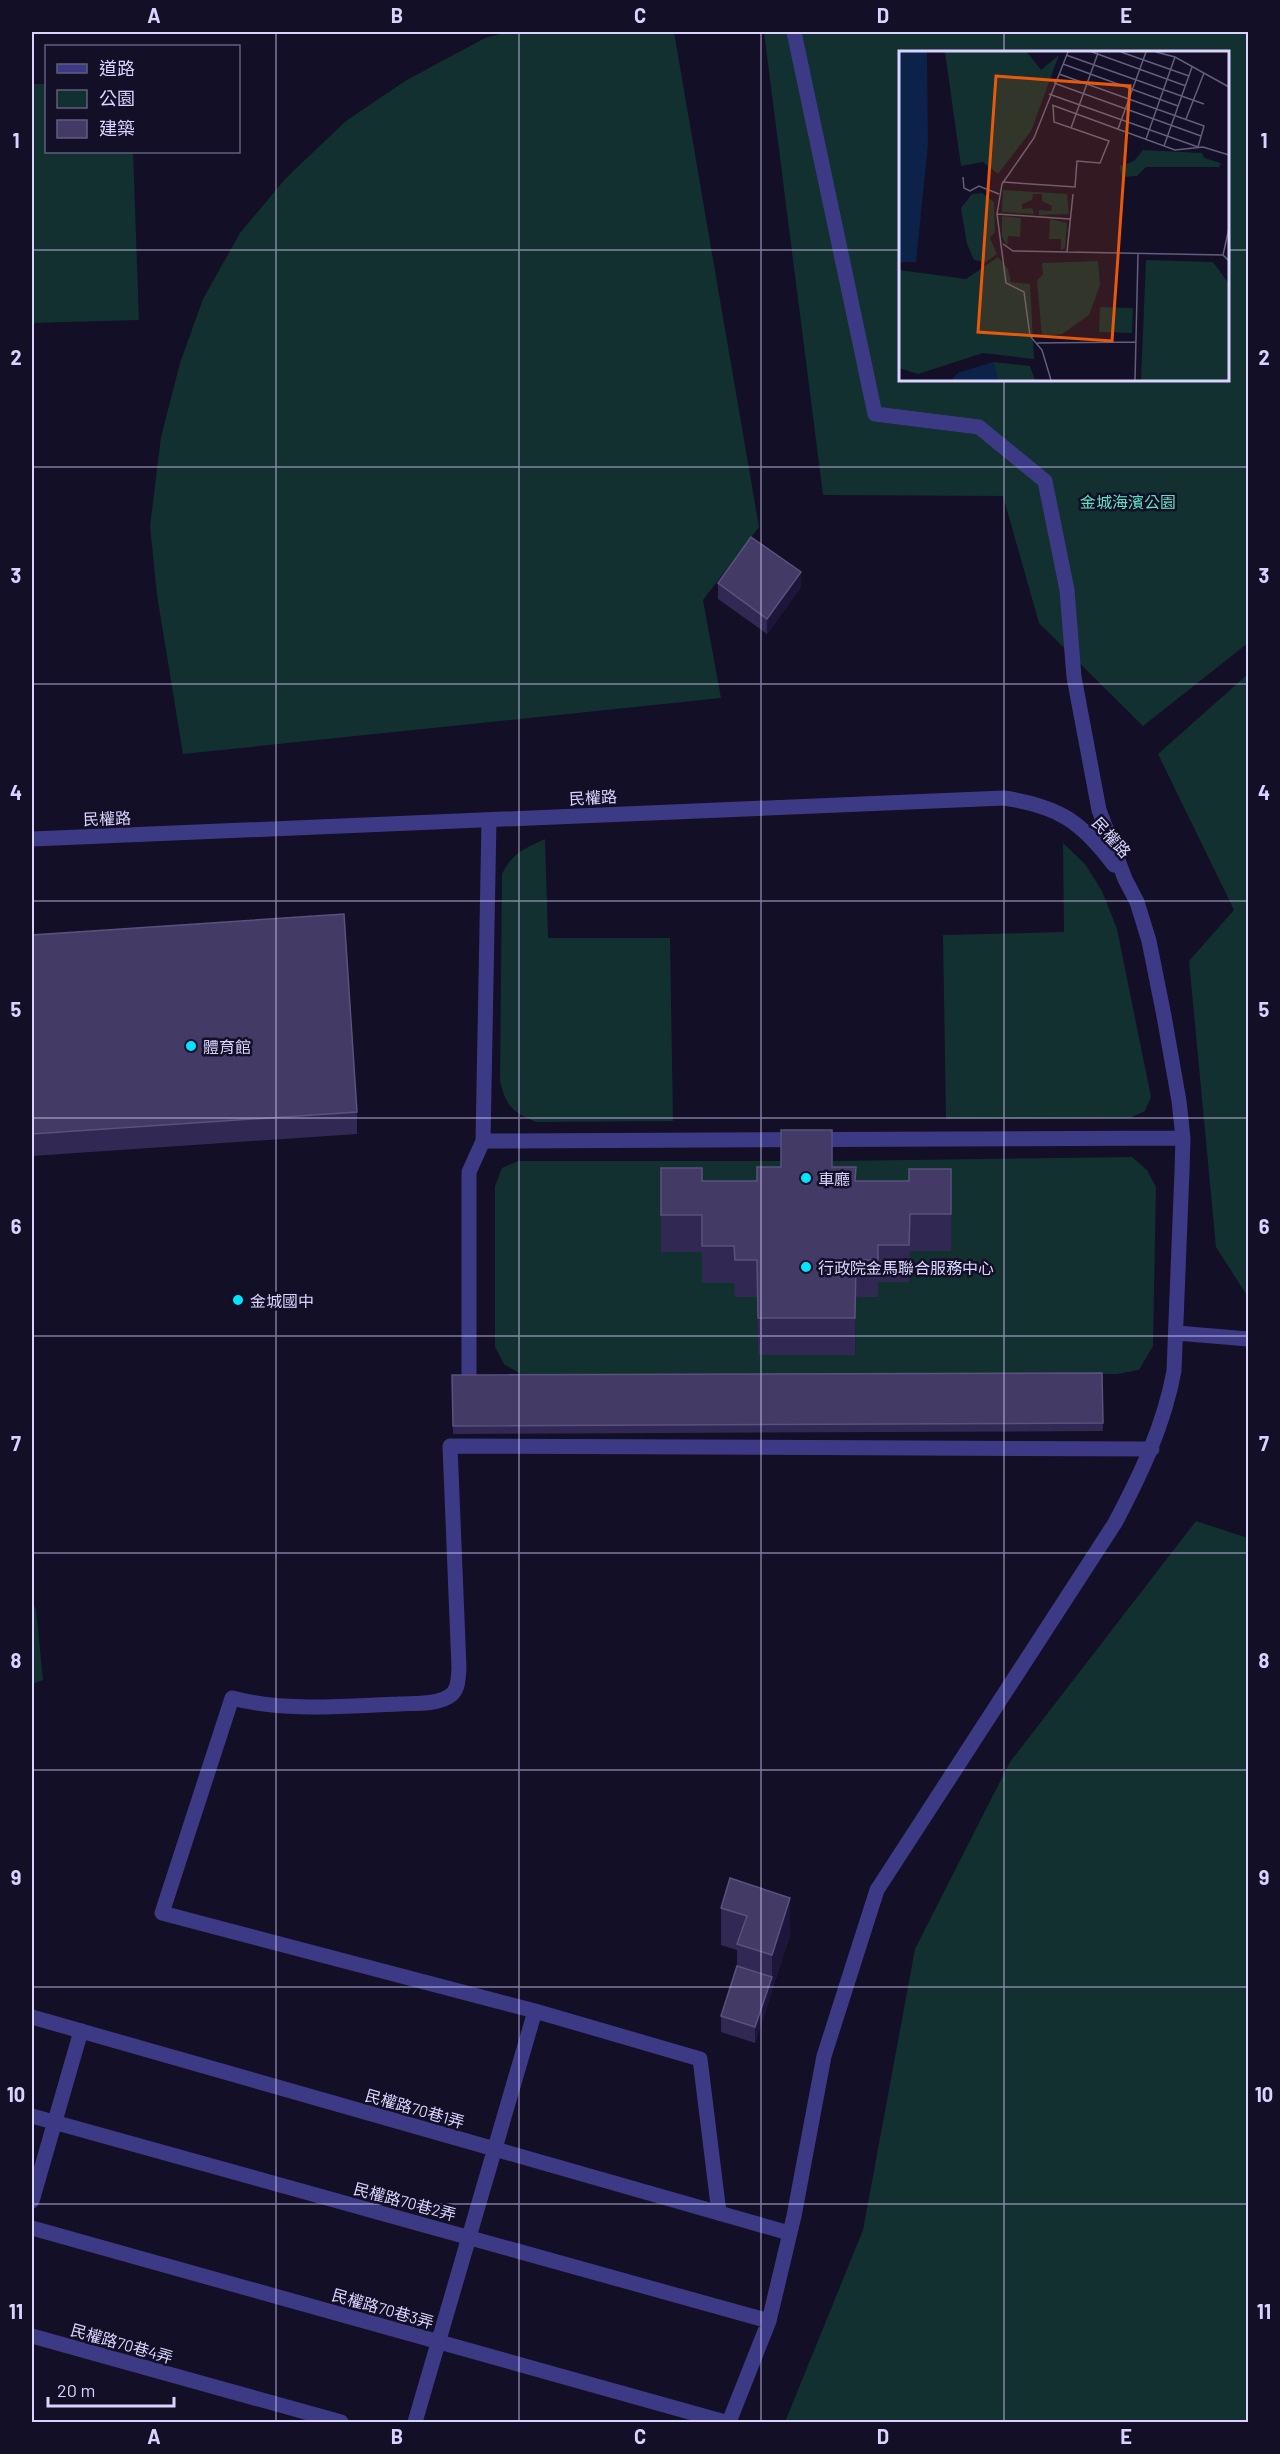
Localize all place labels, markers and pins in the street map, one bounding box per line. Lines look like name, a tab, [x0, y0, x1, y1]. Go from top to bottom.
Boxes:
place label: 體育館	[203, 1037, 251, 1056]
marker: 體育館	[184, 1039, 198, 1053]
place label: 車廳	[818, 1169, 850, 1188]
marker: 車廳	[799, 1171, 813, 1185]
place label: 行政院金馬聯合服務中心	[818, 1258, 994, 1277]
marker: 行政院金馬聯合服務中心	[799, 1260, 813, 1274]
place label: 金城國中	[250, 1291, 314, 1310]
marker: 金城國中	[231, 1293, 245, 1307]

